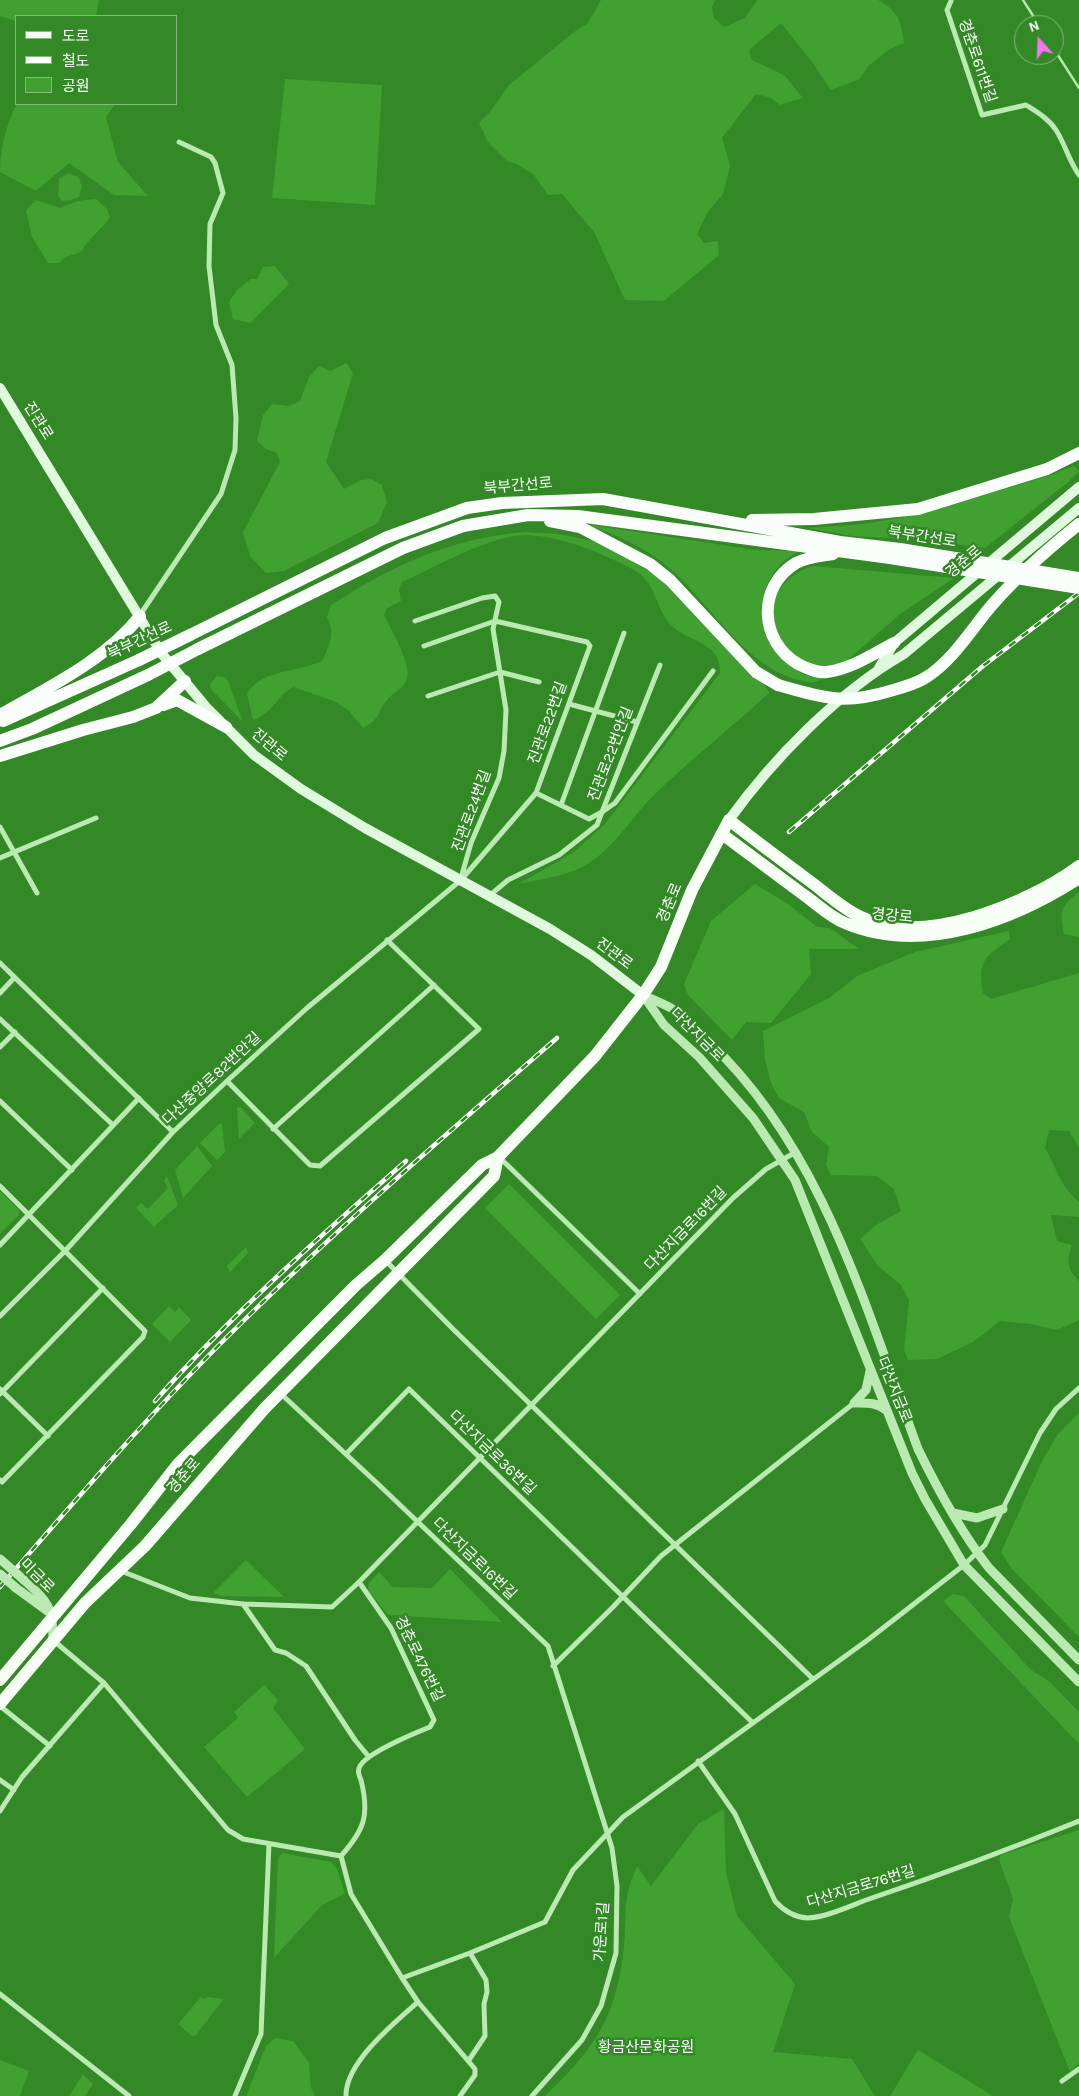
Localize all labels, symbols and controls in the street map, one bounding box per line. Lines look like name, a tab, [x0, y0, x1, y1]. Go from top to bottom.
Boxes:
legend	[15, 15, 178, 105]
north arrow	[1014, 15, 1064, 65]
street label: 경춘로611번길	[954, 17, 1000, 105]
text: N	[1026, 17, 1042, 36]
text: 도로	[62, 27, 90, 45]
text: 철도	[62, 52, 90, 70]
text: 공원	[62, 77, 90, 95]
street label: 진관로	[19, 399, 57, 443]
street label: 북부간선로	[483, 474, 553, 498]
street label: 북부간선로	[887, 523, 957, 551]
street label: 경춘로	[942, 542, 986, 582]
street label: 북부간선로	[105, 618, 175, 664]
street label: 진관로22번길	[525, 679, 571, 767]
street label: 진관로22번안길	[585, 704, 637, 804]
street label: 진관로	[247, 725, 291, 765]
street label: 진관로24번길	[449, 767, 495, 855]
street label: 경춘로	[654, 880, 686, 926]
street label: 경강로	[871, 905, 913, 927]
street label: 진관로	[592, 934, 636, 974]
street label: 다산지금로	[666, 1004, 728, 1066]
street label: 다산중앙로82번안길	[159, 1029, 265, 1129]
street label: 다산지금로16번길	[641, 1183, 731, 1275]
street label: 다산지금로	[873, 1355, 915, 1425]
street label: 다산지금로36번길	[445, 1407, 539, 1499]
street label: 경춘로	[164, 1454, 204, 1498]
street label: 다산지금로16번길	[428, 1514, 520, 1604]
street label: 미금로	[16, 1555, 58, 1597]
street label: 경춘로476번길	[391, 1613, 447, 1705]
street label: 다산지금로76번길	[805, 1862, 917, 1912]
street label: 가운로1길	[591, 1901, 613, 1963]
park label: 황금산문화공원	[598, 2039, 694, 2057]

